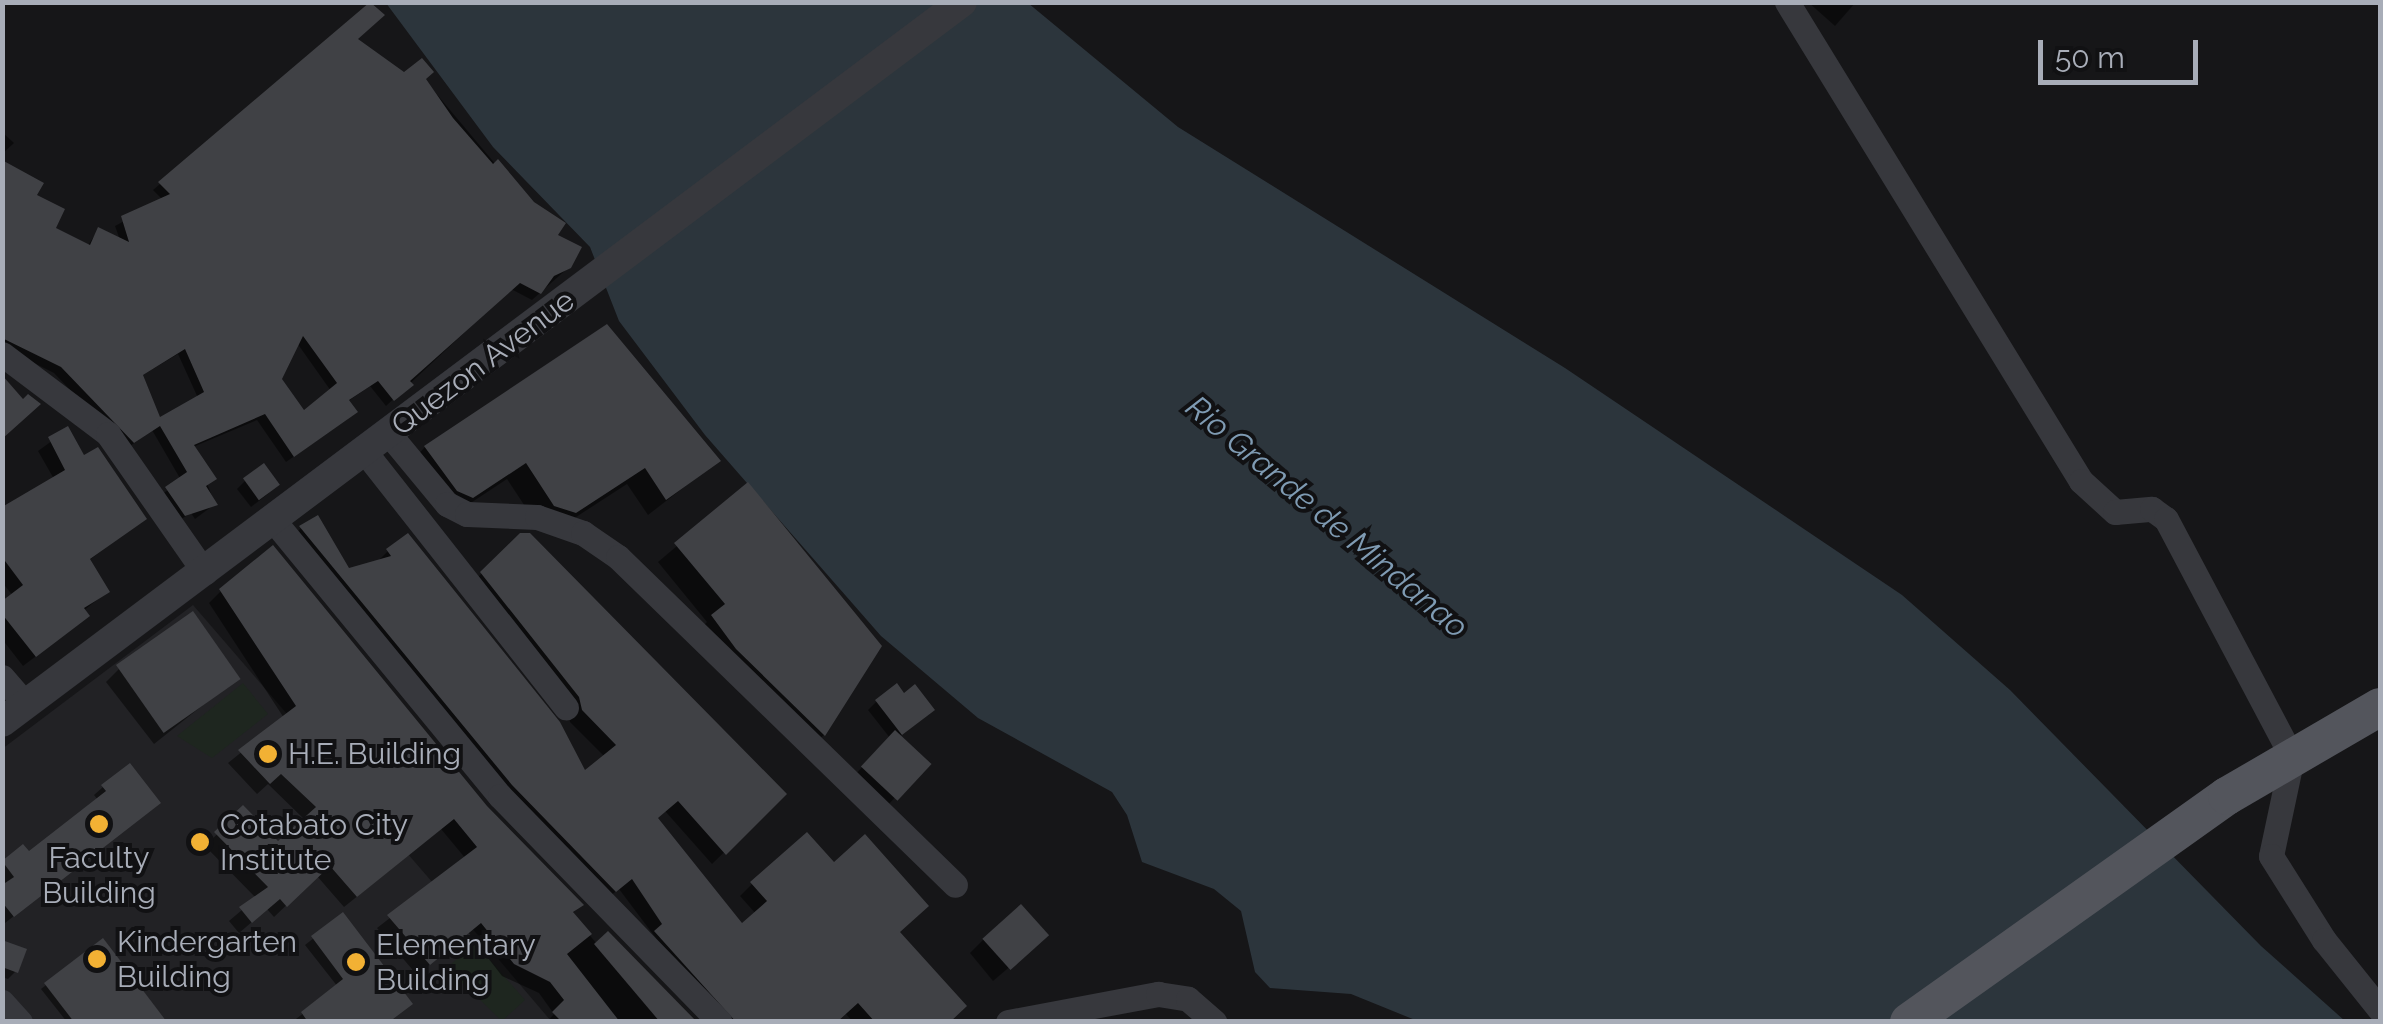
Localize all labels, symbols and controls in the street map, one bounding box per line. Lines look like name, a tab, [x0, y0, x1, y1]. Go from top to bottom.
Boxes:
scale bar	[2043, 20, 2203, 82]
text: 50 m	[2055, 40, 2125, 75]
street label: Quezon Avenue	[384, 282, 582, 444]
water label: Rio Grande de Mindanao	[1178, 388, 1476, 646]
place label: H.E. Building	[288, 736, 461, 772]
marker: H.E. Building	[257, 743, 279, 765]
place label: Cotabato City Institute	[220, 807, 408, 878]
marker: Faculty Building	[88, 813, 110, 835]
marker: Cotabato City Institute	[189, 831, 211, 853]
place label: Faculty Building	[42, 840, 156, 910]
place label: Kindergarten Building	[117, 924, 297, 994]
place label: Elementary Building	[376, 927, 536, 998]
marker: Kindergarten Building	[86, 948, 108, 970]
marker: Elementary Building	[345, 951, 367, 973]

